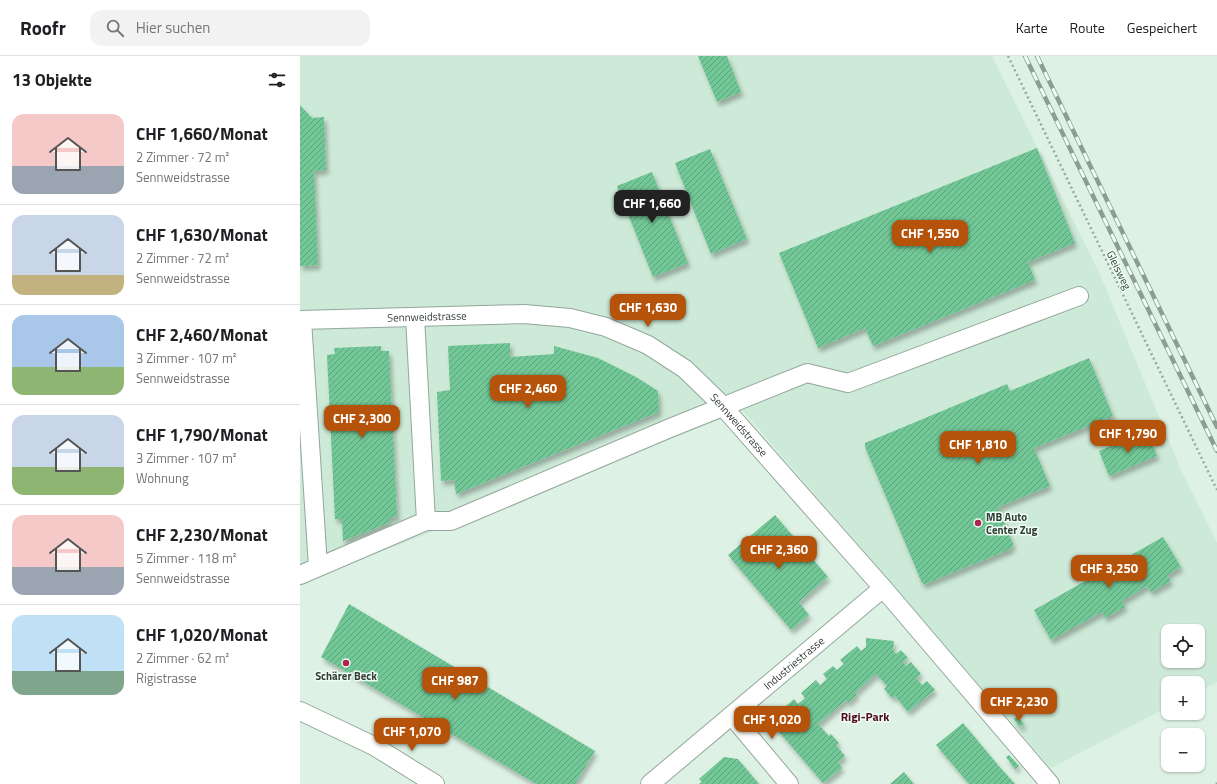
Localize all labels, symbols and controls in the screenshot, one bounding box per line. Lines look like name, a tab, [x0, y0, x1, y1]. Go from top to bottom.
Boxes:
search box	[90, 10, 370, 46]
text: Roofr	[20, 13, 66, 42]
text: Hier suchen	[136, 16, 210, 39]
icon: search	[104, 17, 126, 39]
text: Karte	[1016, 17, 1048, 38]
text: Route	[1070, 17, 1105, 38]
text: Gespeichert	[1127, 17, 1197, 38]
text: 13 Objekte	[12, 67, 92, 93]
icon: filters	[266, 69, 288, 91]
text: CHF 1,660/Monat	[136, 121, 268, 147]
icon: home	[44, 130, 92, 178]
text: 2 Zimmer · 72 m²	[136, 147, 229, 167]
text: Sennweidstrasse	[136, 167, 230, 187]
pin: CHF 1,660	[606, 190, 698, 224]
text: CHF 1,660	[623, 193, 681, 213]
pin: CHF 1,550	[884, 220, 976, 254]
text: CHF 1,630/Monat	[136, 222, 268, 248]
text: CHF 1,550	[901, 223, 959, 243]
icon: home	[44, 231, 92, 279]
text: 2 Zimmer · 72 m²	[136, 248, 229, 268]
street label: Gleisweg	[1103, 248, 1136, 293]
text: Sennweidstrasse	[136, 268, 230, 288]
pin: CHF 1,630	[602, 294, 694, 328]
text: CHF 1,630	[619, 297, 677, 317]
street label: Sennweidstrasse	[387, 308, 467, 326]
text: CHF 2,460/Monat	[136, 322, 268, 348]
icon: home	[44, 331, 92, 379]
text: 3 Zimmer · 107 m²	[136, 348, 237, 368]
text: Sennweidstrasse	[136, 368, 230, 388]
pin: CHF 2,460	[482, 375, 574, 409]
text: CHF 2,460	[499, 378, 557, 398]
street label: Sennweidstrasse	[707, 390, 772, 460]
pin: CHF 2,300	[316, 405, 408, 439]
text: CHF 2,300	[333, 408, 391, 428]
pin: CHF 1,790	[1082, 420, 1174, 454]
text: CHF 1,790/Monat	[136, 422, 268, 448]
text: CHF 1,790	[1099, 423, 1157, 443]
icon: home	[44, 431, 92, 479]
pin: CHF 1,810	[932, 431, 1024, 465]
text: CHF 1,810	[949, 434, 1007, 454]
text: 3 Zimmer · 107 m²	[136, 448, 237, 468]
text: Wohnung	[136, 468, 189, 488]
place label: MB Auto Center Zug	[986, 509, 1038, 538]
marker: MB Auto Center Zug	[973, 518, 983, 528]
text: CHF 2,230/Monat	[136, 522, 268, 548]
icon: home	[44, 531, 92, 579]
pin: CHF 2,360	[733, 536, 825, 570]
text: CHF 2,360	[750, 539, 808, 559]
text: 5 Zimmer · 118 m²	[136, 548, 237, 568]
pin: CHF 3,250	[1063, 555, 1155, 589]
text: CHF 3,250	[1080, 558, 1138, 578]
text: Sennweidstrasse	[136, 568, 230, 588]
text: CHF 1,020/Monat	[136, 622, 268, 648]
map controls	[1161, 624, 1205, 772]
button: locate	[1161, 624, 1205, 668]
icon: home	[44, 631, 92, 679]
street label: Industriestrasse	[760, 632, 828, 693]
text: 2 Zimmer · 62 m²	[136, 648, 229, 668]
marker: Schärer Beck	[341, 658, 351, 668]
pin: CHF 987	[418, 667, 492, 701]
text: Rigistrasse	[136, 668, 197, 688]
place label: Schärer Beck	[315, 668, 377, 684]
text: CHF 987	[431, 670, 479, 690]
button: +	[1161, 676, 1205, 720]
pin: CHF 2,230	[973, 688, 1065, 722]
text: CHF 2,230	[990, 691, 1048, 711]
pin: CHF 1,020	[726, 706, 818, 740]
district label: Rigi-Park	[841, 707, 890, 726]
text: CHF 1,020	[743, 709, 801, 729]
pin: CHF 1,070	[366, 718, 458, 752]
text: CHF 1,070	[383, 721, 441, 741]
button: −	[1161, 728, 1205, 772]

